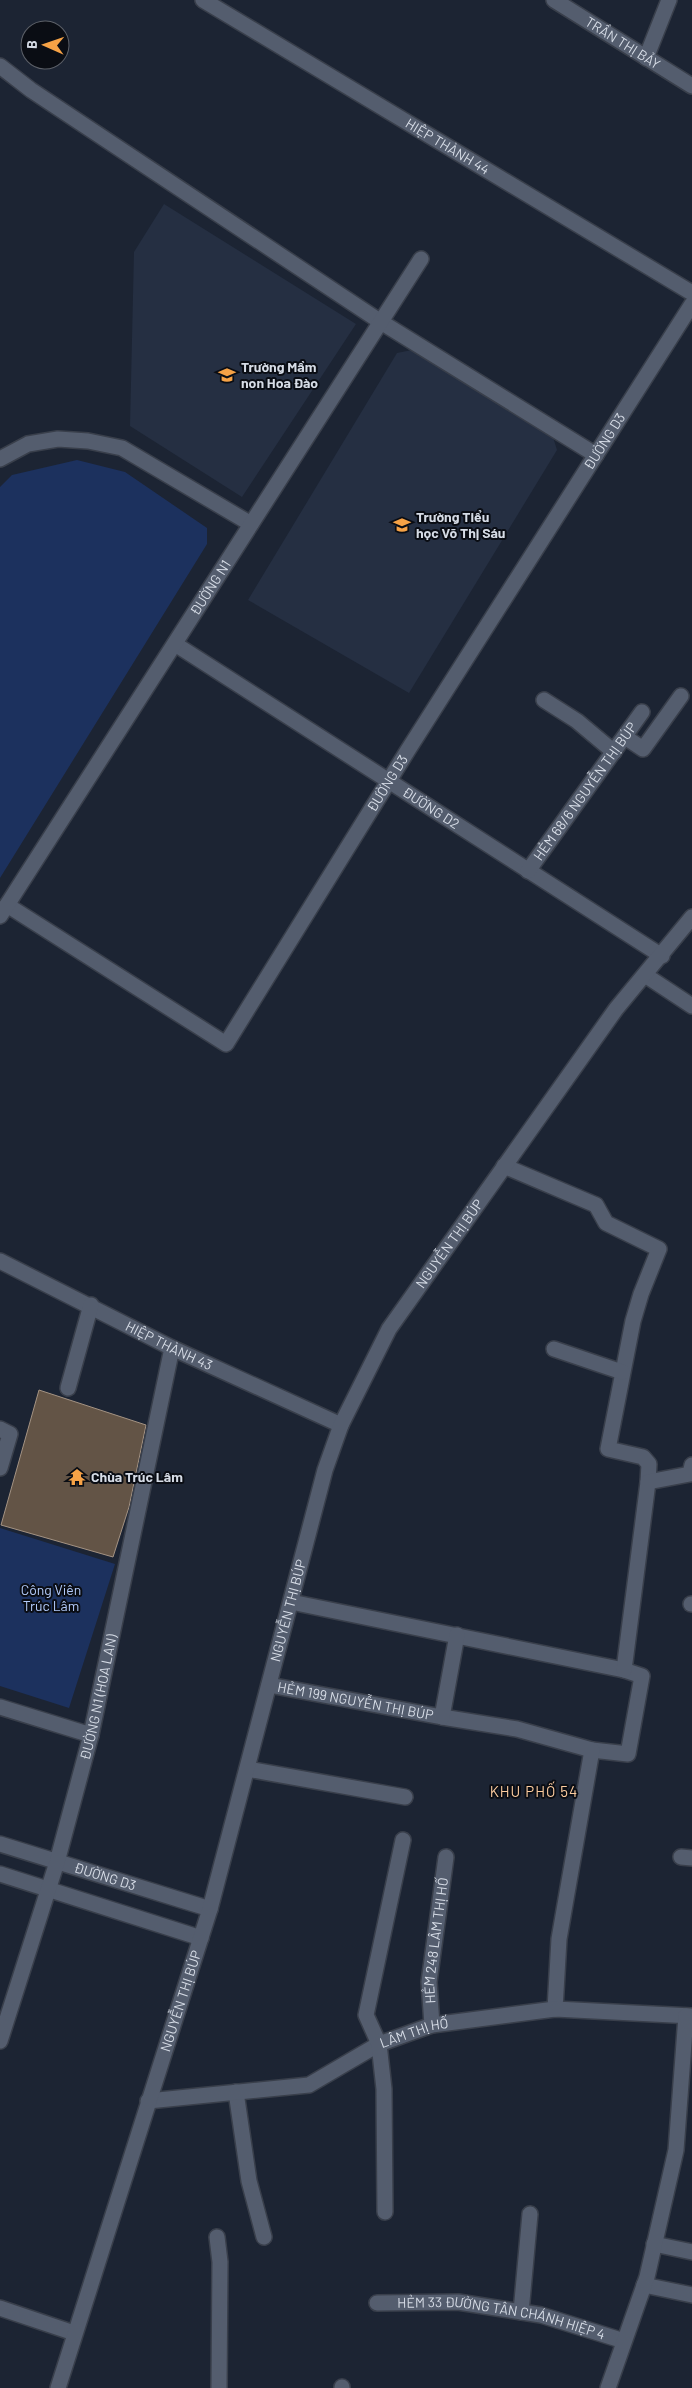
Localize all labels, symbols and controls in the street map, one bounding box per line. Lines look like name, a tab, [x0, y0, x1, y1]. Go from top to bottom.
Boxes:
street label: TRẦN THỊ BẢY	[582, 13, 664, 72]
north arrow	[20, 20, 70, 70]
text: B	[23, 40, 40, 49]
street label: HIỆP THÀNH 44	[403, 114, 493, 178]
place label: Trường Mầm non Hoa Đào	[241, 358, 318, 391]
school or university icon: Trường Mầm non Hoa Đào	[217, 365, 237, 385]
street label: ĐƯỜNG D3	[580, 410, 628, 473]
place label: Trường Tiểu học Võ Thị Sáu	[416, 508, 505, 541]
school or university icon: Trường Tiểu học Võ Thị Sáu	[392, 515, 412, 535]
street label: ĐƯỜNG N1	[186, 556, 234, 618]
street label: HẺM 68/6 NGUYỄN THỊ BÚP	[529, 719, 640, 863]
street label: ĐƯỜNG D3	[363, 751, 411, 815]
street label: ĐƯỜNG D2	[400, 783, 463, 832]
street label: NGUYỄN THỊ BÚP	[412, 1196, 487, 1291]
street label: HIỆP THÀNH 43	[123, 1317, 215, 1373]
temple icon: Chùa Trúc Lâm	[67, 1467, 87, 1487]
place label: Chùa Trúc Lâm	[91, 1468, 183, 1485]
street label: NGUYỄN THỊ BÚP	[266, 1557, 309, 1664]
park label: Công Viên Trúc Lâm	[21, 1581, 81, 1614]
street label: ĐƯỜNG N1 (HOA LAN)	[76, 1632, 120, 1762]
street label: HẺM 199 NGUYỄN THỊ BÚP	[276, 1678, 435, 1723]
district label: KHU PHỐ 54	[490, 1781, 578, 1800]
street label: ĐƯỜNG D3	[72, 1858, 138, 1894]
street label: HẺM 248 LÂM THỊ HỐ	[420, 1876, 451, 2004]
street label: NGUYỄN THỊ BÚP	[156, 1948, 204, 2054]
street label: LÂM THỊ HỐ	[377, 2014, 449, 2051]
street label: HẺM 33 ĐƯỜNG TÂN CHÁNH HIỆP 4	[397, 2293, 607, 2343]

